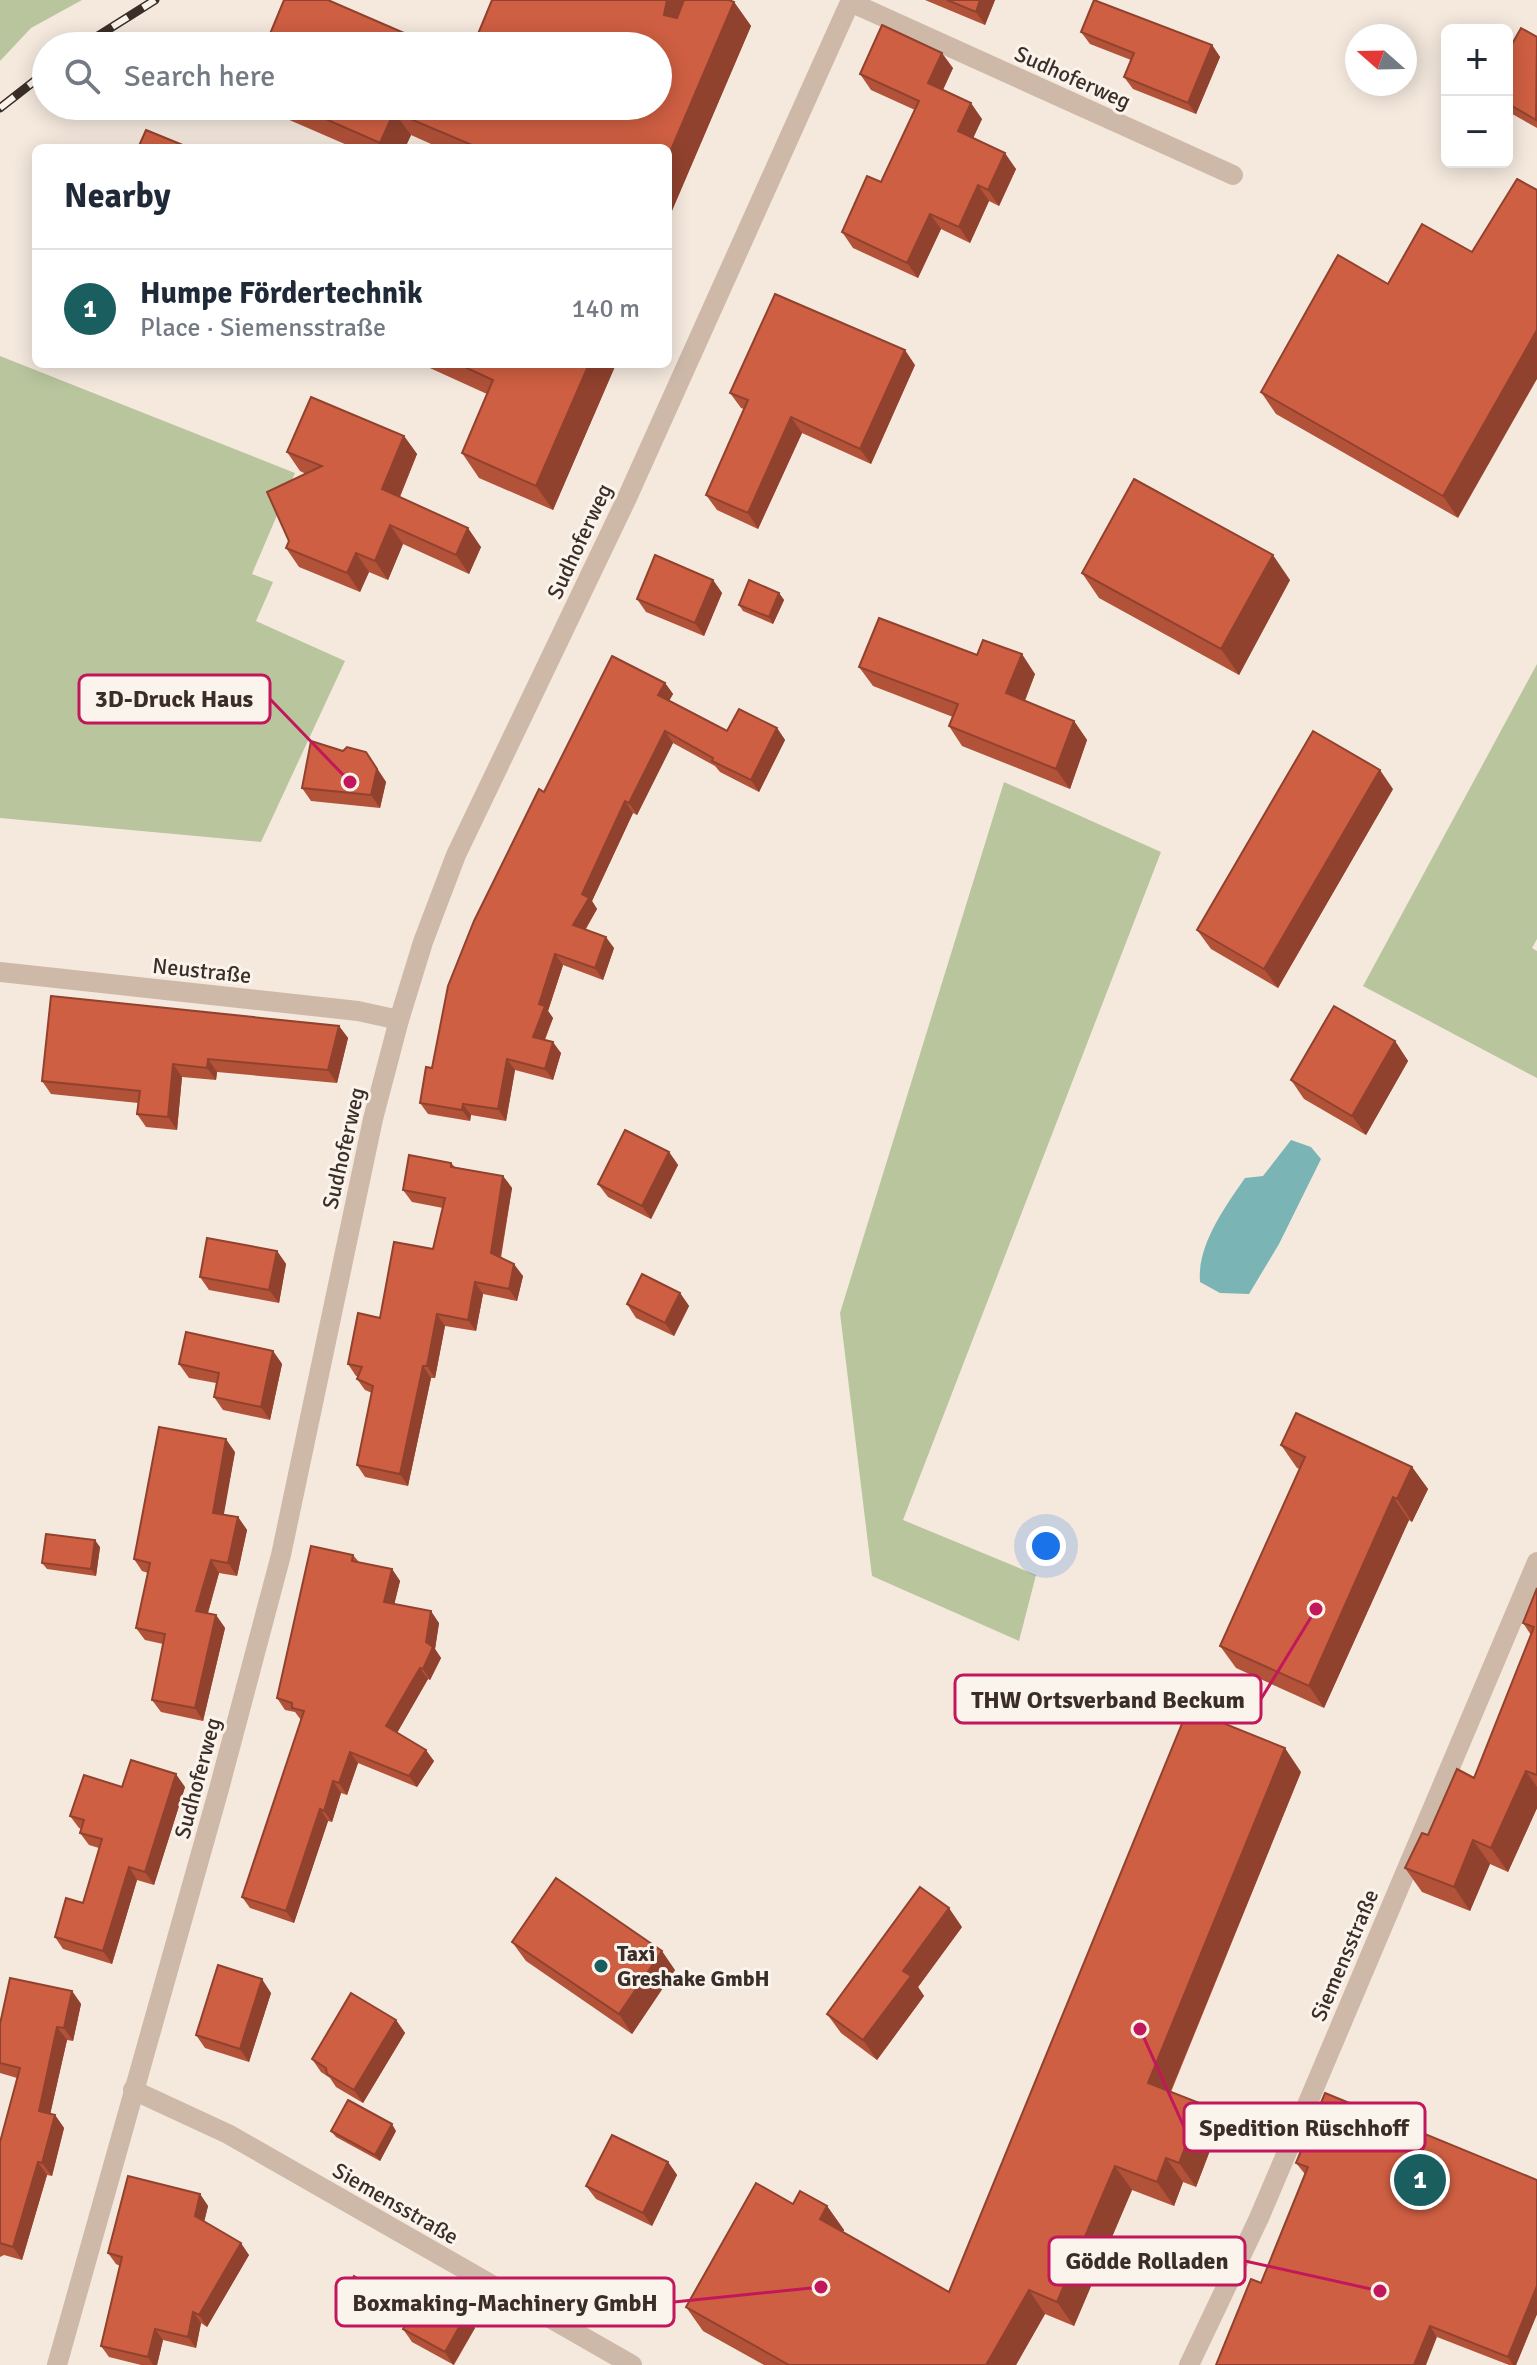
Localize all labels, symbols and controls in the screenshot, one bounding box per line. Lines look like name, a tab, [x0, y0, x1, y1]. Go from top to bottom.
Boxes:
north arrow	[1345, 24, 1417, 96]
map controls	[1441, 24, 1513, 168]
button: +	[1441, 24, 1513, 96]
search box	[32, 32, 672, 120]
street label: Sudhoferweg	[1011, 40, 1135, 115]
icon: search	[60, 54, 104, 98]
text: Search here	[124, 58, 275, 95]
button: −	[1441, 96, 1513, 168]
text: Nearby	[64, 175, 171, 217]
text: Humpe Fördertechnik	[140, 275, 423, 312]
text: 1	[83, 293, 97, 325]
text: 140 m	[571, 293, 640, 325]
text: Place · Siemensstraße	[140, 312, 386, 344]
street label: Sudhoferweg	[541, 479, 618, 603]
callout: 3D-Druck Haus	[79, 675, 270, 723]
text: 3D-Druck Haus	[95, 684, 254, 714]
street label: Neustraße	[151, 952, 253, 989]
street label: Sudhoferweg	[316, 1085, 371, 1212]
your location	[1026, 1526, 1066, 1566]
callout: THW Ortsverband Beckum	[955, 1675, 1261, 1723]
text: THW Ortsverband Beckum	[971, 1685, 1245, 1715]
street label: Sudhoferweg	[168, 1715, 227, 1842]
street label: Siemensstraße	[1305, 1885, 1384, 2025]
place label: Taxi Greshake GmbH	[617, 1940, 770, 1992]
marker: Taxi Greshake GmbH	[592, 1957, 610, 1975]
callout: Spedition Rüschhoff	[1184, 2103, 1425, 2151]
text: Spedition Rüschhoff	[1199, 2113, 1411, 2143]
pin: 1	[1394, 2150, 1446, 2210]
street label: Siemensstraße	[328, 2157, 463, 2250]
callout: Gödde Rolladen	[1049, 2237, 1245, 2285]
text: Gödde Rolladen	[1065, 2246, 1229, 2276]
callout: Boxmaking-Machinery GmbH	[336, 2278, 674, 2326]
text: Boxmaking-Machinery GmbH	[352, 2288, 658, 2318]

